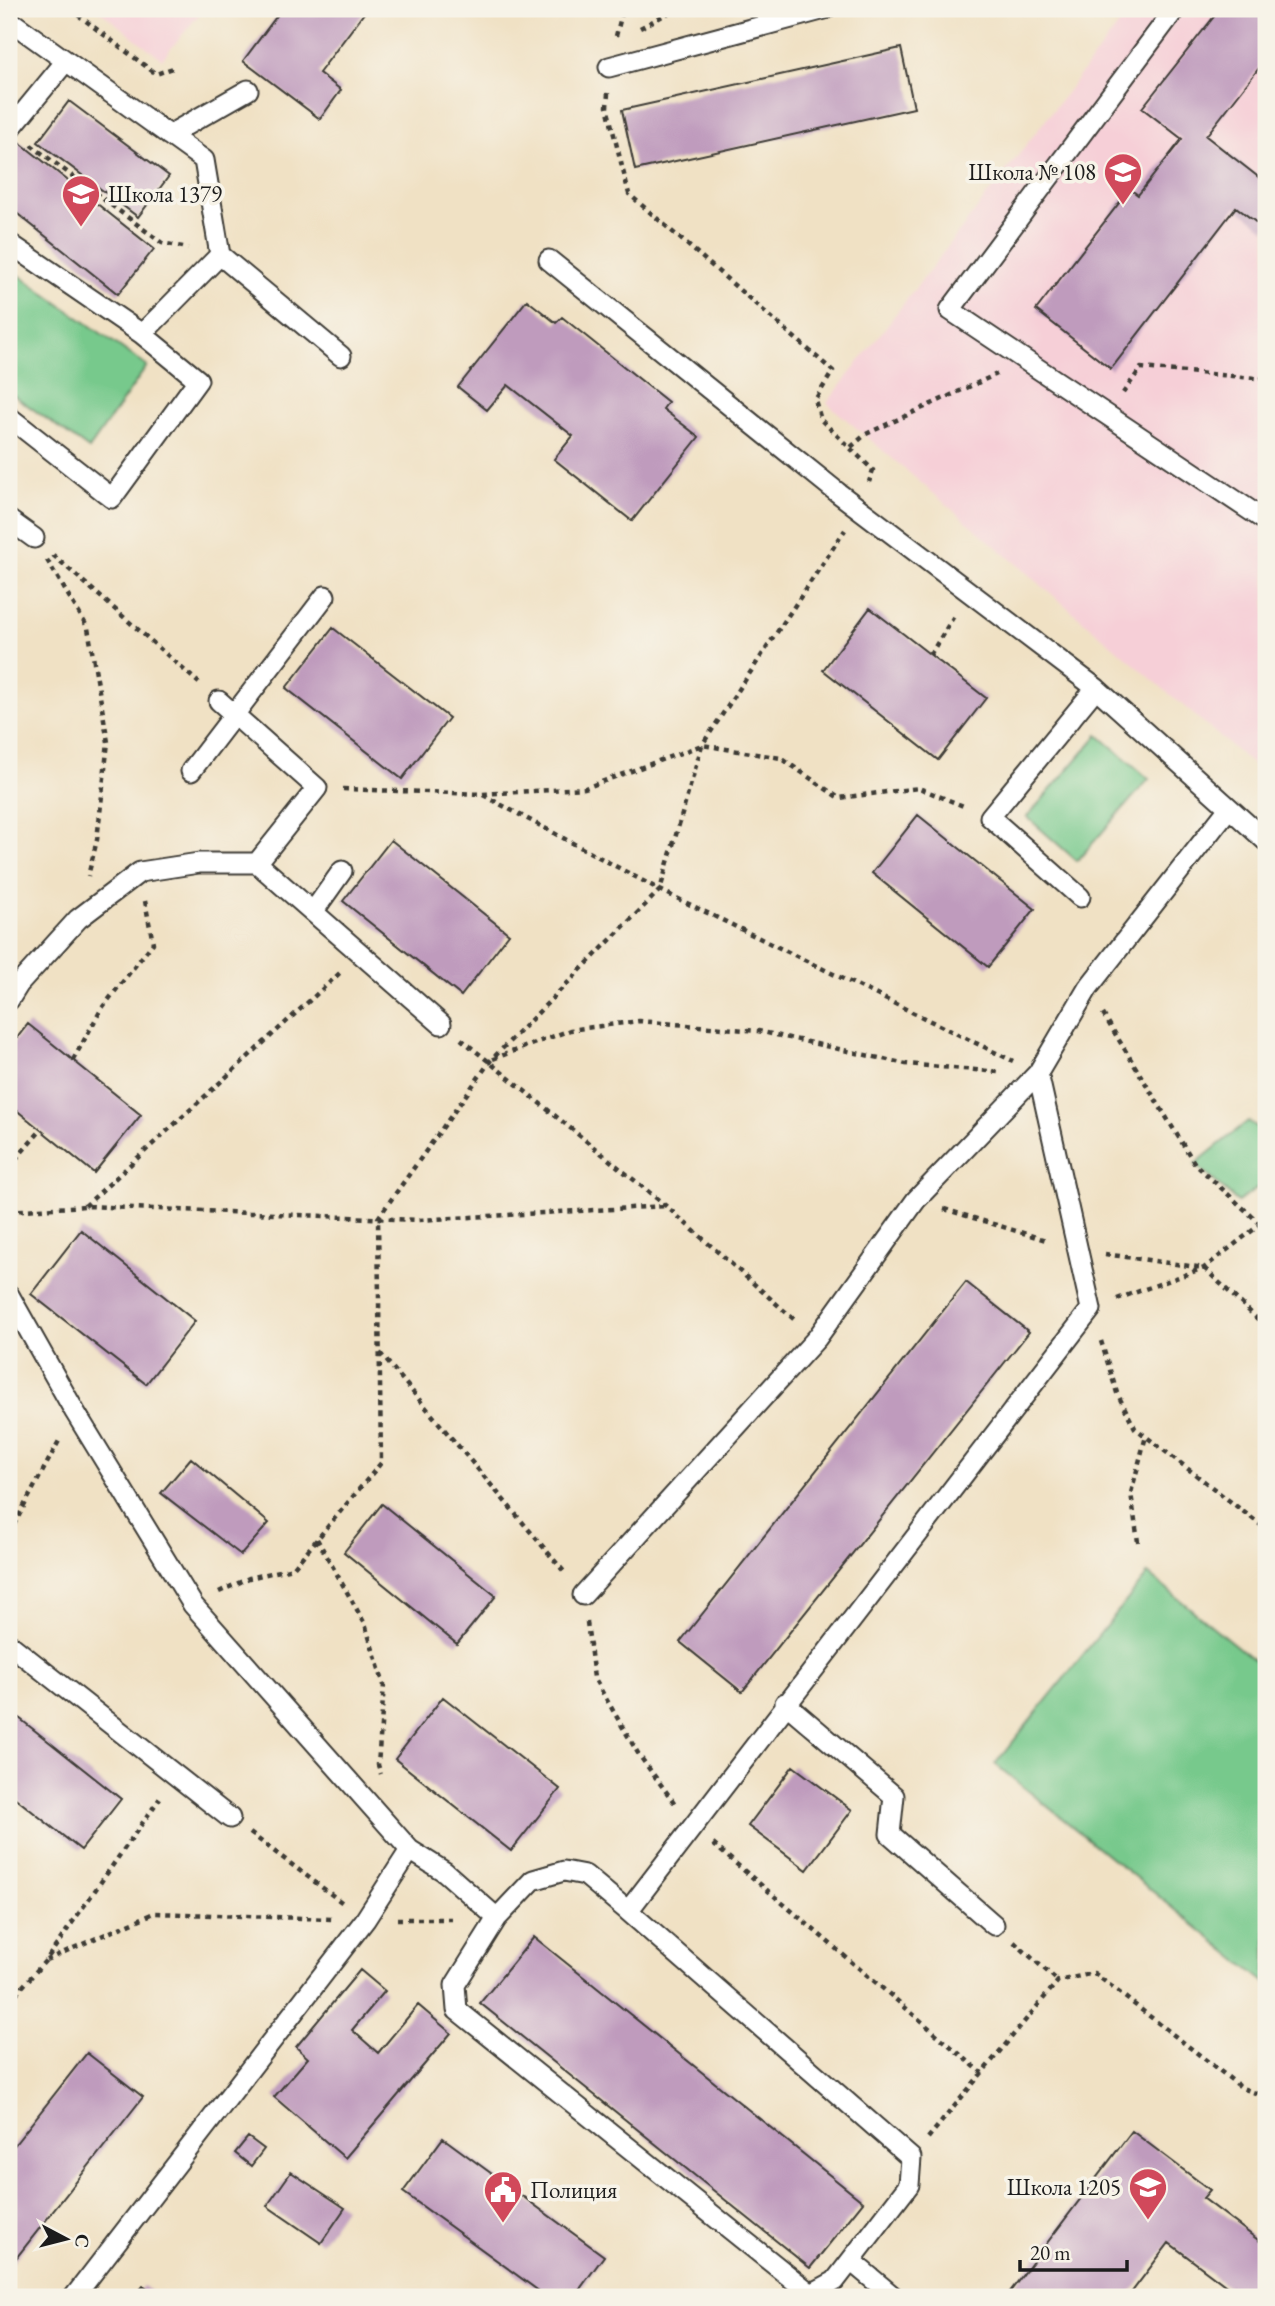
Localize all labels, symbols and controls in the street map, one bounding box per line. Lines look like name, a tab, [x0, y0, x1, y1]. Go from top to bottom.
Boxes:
school or university icon: Школа № 108	[1102, 151, 1144, 206]
place label: Школа № 108	[968, 157, 1096, 187]
school or university icon: Школа 1379	[60, 173, 102, 228]
place label: Школа 1379	[108, 179, 222, 209]
school or university icon: Школа 1205	[1127, 2166, 1169, 2221]
public building icon: Полиция	[482, 2169, 524, 2224]
place label: Школа 1205	[1007, 2172, 1121, 2202]
place label: Полиция	[530, 2175, 617, 2205]
north arrow	[32, 2204, 102, 2274]
scale bar	[1020, 2229, 1126, 2273]
text: С	[69, 2233, 96, 2249]
text: 20 m	[1030, 2239, 1071, 2266]

